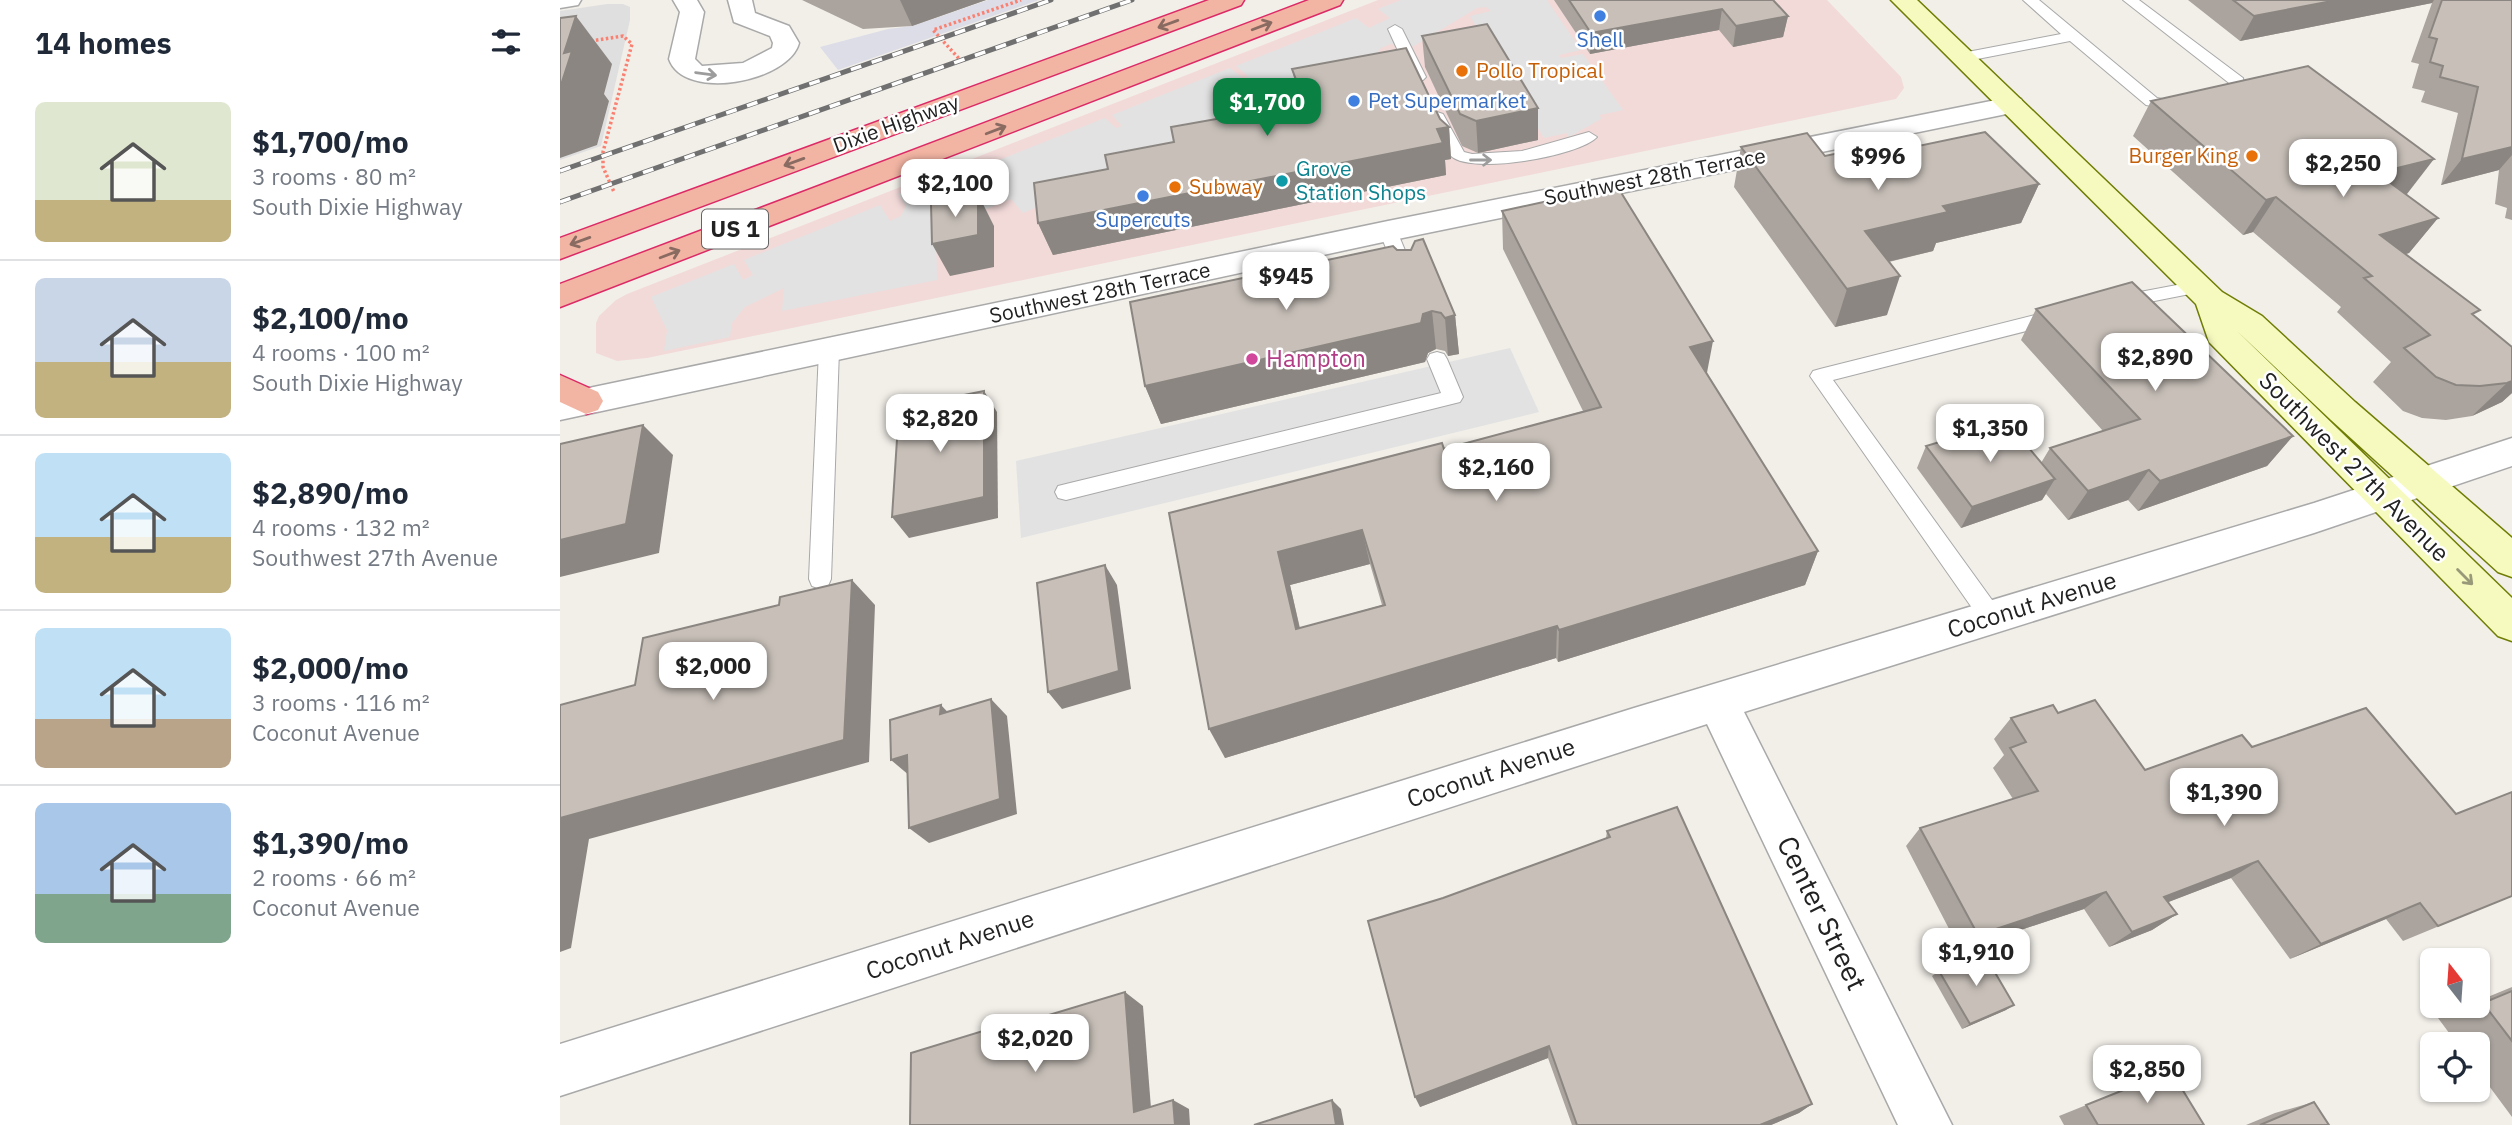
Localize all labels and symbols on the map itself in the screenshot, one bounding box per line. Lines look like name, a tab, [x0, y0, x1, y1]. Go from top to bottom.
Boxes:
marker: Shell	[1592, 8, 1608, 24]
one-way arrow	[1157, 18, 1179, 31]
one-way arrow	[1251, 19, 1273, 32]
place label: Shell	[1577, 25, 1624, 53]
place label: Pollo Tropical	[1476, 56, 1604, 84]
marker: Pollo Tropical	[1454, 63, 1470, 79]
one-way arrow	[694, 67, 717, 80]
pin: $1,700	[1210, 78, 1324, 138]
place label: Pet Supermarket	[1368, 86, 1527, 114]
street label: Dixie Highway	[829, 87, 963, 159]
marker: Pet Supermarket	[1346, 93, 1362, 109]
one-way arrow	[984, 122, 1006, 135]
pin: $996	[1837, 132, 1919, 192]
pin: $2,250	[2286, 140, 2400, 199]
street label: Southwest 28th Terrace	[1542, 141, 1768, 211]
place label: Burger King	[2128, 141, 2238, 169]
marker: Burger King	[2244, 148, 2260, 164]
one-way arrow	[1470, 153, 1493, 167]
place label: Grove Station Shops	[1296, 154, 1426, 206]
one-way arrow	[783, 157, 805, 169]
pin: $2,100	[898, 160, 1012, 219]
place label: Subway	[1189, 172, 1263, 200]
marker: Grove Station Shops	[1274, 173, 1290, 189]
marker: Subway	[1167, 179, 1183, 195]
marker: Supercuts	[1135, 188, 1151, 204]
place label: Supercuts	[1095, 205, 1191, 233]
road number: US 1	[702, 210, 768, 248]
one-way arrow	[570, 236, 592, 248]
one-way arrow	[658, 247, 680, 259]
pin: $945	[1245, 252, 1327, 312]
street label: Southwest 28th Terrace	[987, 255, 1213, 329]
pin: $2,890	[2098, 334, 2212, 393]
place label: Hampton	[1266, 342, 1366, 374]
marker: Hampton	[1244, 351, 1260, 367]
street label: Southwest 27th Avenue	[2253, 364, 2457, 568]
pin: $2,820	[883, 394, 997, 454]
pin: $1,350	[1933, 405, 2047, 464]
pin: $2,160	[1439, 444, 1553, 503]
street label: Coconut Avenue	[1943, 563, 2120, 645]
one-way arrow	[2456, 569, 2473, 586]
pin: $2,000	[656, 642, 770, 702]
street label: Coconut Avenue	[1402, 730, 1579, 814]
pin: $1,390	[2167, 768, 2281, 828]
street label: Center Street	[1769, 829, 1876, 996]
street label: Coconut Avenue	[861, 902, 1038, 986]
pin: $1,910	[1919, 928, 2033, 988]
north arrow	[2420, 948, 2490, 1018]
pin: $2,020	[978, 1014, 1092, 1074]
pin: $2,850	[2090, 1046, 2204, 1105]

